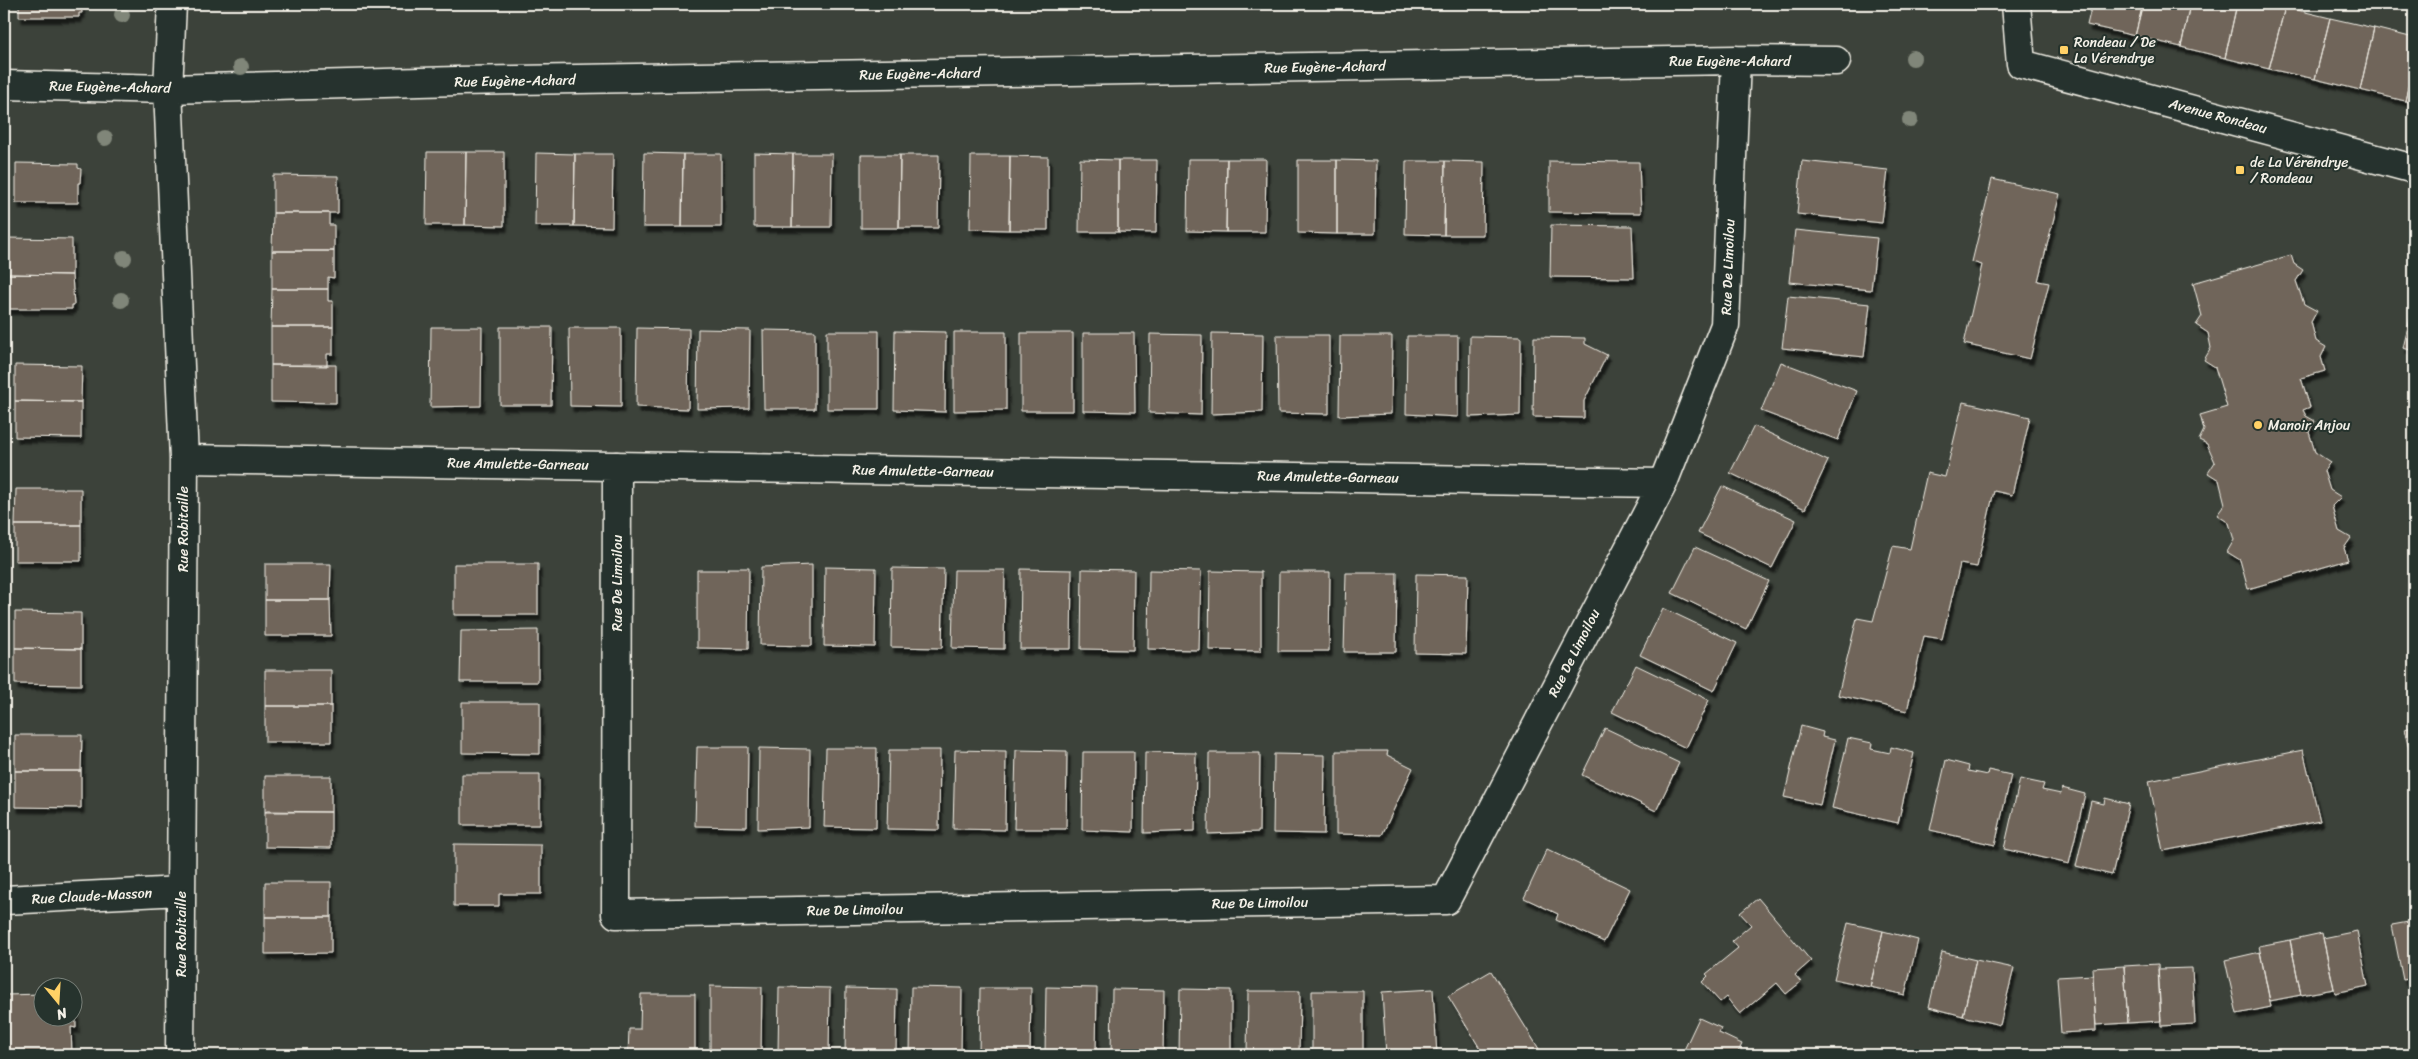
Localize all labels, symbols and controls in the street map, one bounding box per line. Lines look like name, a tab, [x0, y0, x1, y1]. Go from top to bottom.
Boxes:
place label: Rondeau / De La Vérendrye	[2074, 30, 2156, 71]
marker: Rondeau / De La Vérendrye	[2058, 44, 2070, 56]
street label: Rue Eugène-Achard	[1669, 49, 1792, 74]
street label: Rue Eugène-Achard	[1264, 53, 1387, 81]
street label: Rue Eugène-Achard	[859, 60, 982, 88]
street label: Rue Eugène-Achard	[454, 67, 577, 95]
street label: Rue Eugène-Achard	[49, 73, 172, 101]
street label: Avenue Rondeau	[2165, 91, 2270, 141]
place label: de La Vérendrye / Rondeau	[2250, 150, 2348, 191]
marker: de La Vérendrye / Rondeau	[2234, 164, 2246, 176]
street label: Rue De Limoilou	[1714, 218, 1742, 316]
place label: Manoir Anjou	[2268, 413, 2351, 438]
marker: Manoir Anjou	[2252, 419, 2264, 431]
street label: Rue Amulette-Garneau	[447, 450, 589, 478]
street label: Rue Amulette-Garneau	[852, 457, 994, 485]
street label: Rue Amulette-Garneau	[1257, 463, 1399, 491]
street label: Rue Robitaille	[171, 486, 196, 572]
street label: Rue De Limoilou	[605, 534, 630, 631]
street label: Rue De Limoilou	[1541, 604, 1607, 702]
street label: Rue Claude-Masson	[31, 880, 153, 912]
street label: Rue De Limoilou	[1212, 890, 1309, 916]
street label: Rue Robitaille	[169, 891, 194, 977]
street label: Rue De Limoilou	[807, 897, 904, 923]
north arrow	[32, 976, 82, 1026]
text: N	[53, 1000, 71, 1027]

